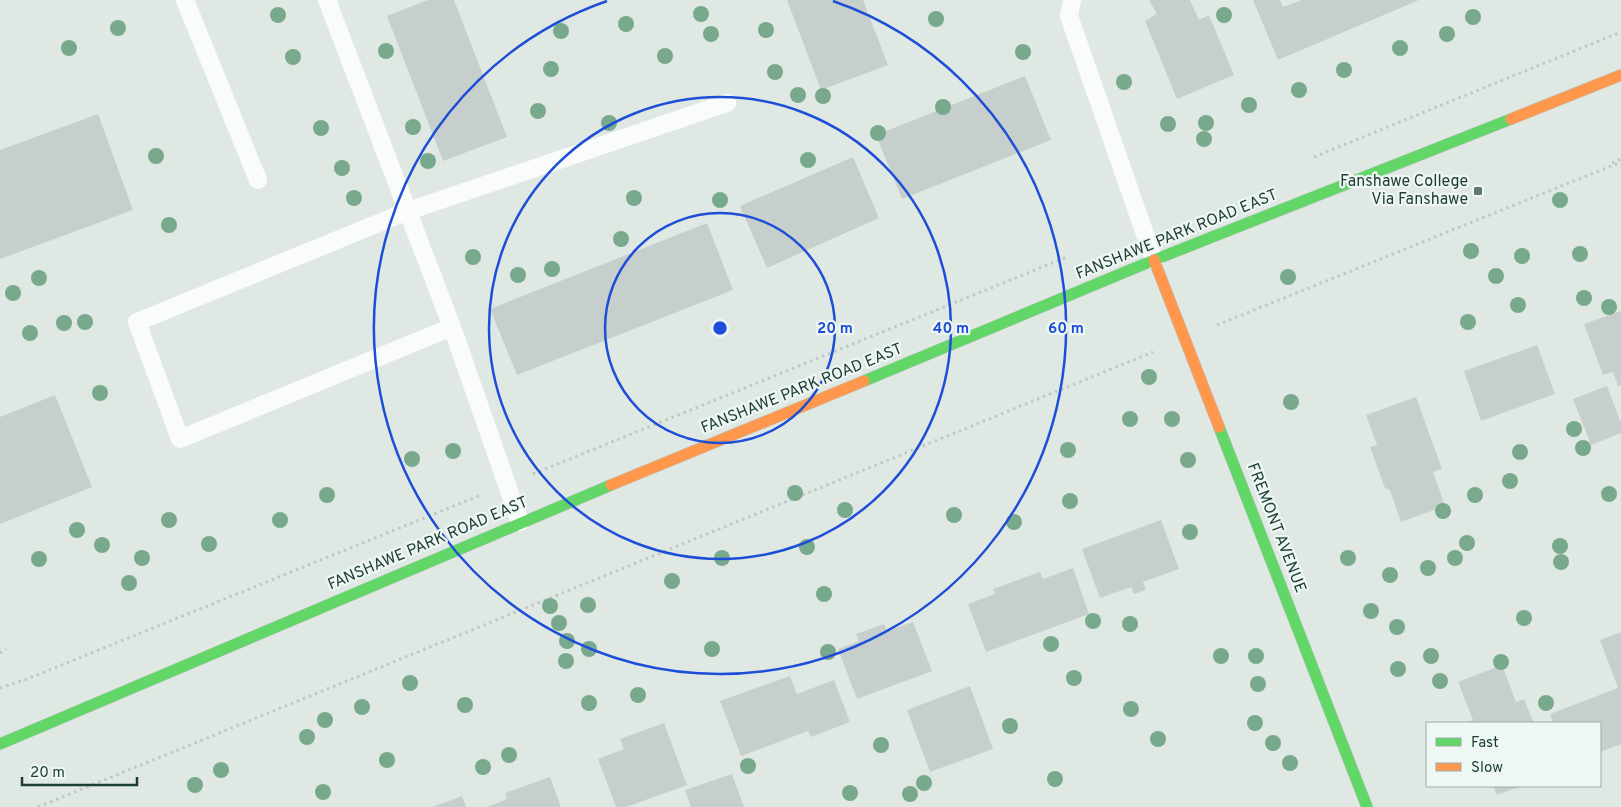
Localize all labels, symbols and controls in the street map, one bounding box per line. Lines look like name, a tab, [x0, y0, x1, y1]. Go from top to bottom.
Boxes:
place label: Fanshawe College Via Fanshawe	[1340, 172, 1468, 210]
street label: FANSHAWE PARK ROAD EAST	[1073, 185, 1281, 285]
marker: Fanshawe College Via Fanshawe	[1472, 185, 1484, 197]
centre of rings	[711, 319, 729, 337]
text: 20 m	[817, 320, 853, 339]
text: 40 m	[933, 320, 969, 339]
text: 60 m	[1048, 320, 1084, 339]
street label: FANSHAWE PARK ROAD EAST	[698, 339, 906, 439]
street label: FREMONT AVENUE	[1242, 460, 1310, 596]
street label: FANSHAWE PARK ROAD EAST	[325, 493, 531, 595]
legend	[1426, 722, 1601, 787]
text: Fast	[1471, 734, 1499, 753]
scale bar	[22, 754, 138, 786]
text: Slow	[1471, 759, 1503, 778]
text: 20 m	[30, 764, 65, 783]

